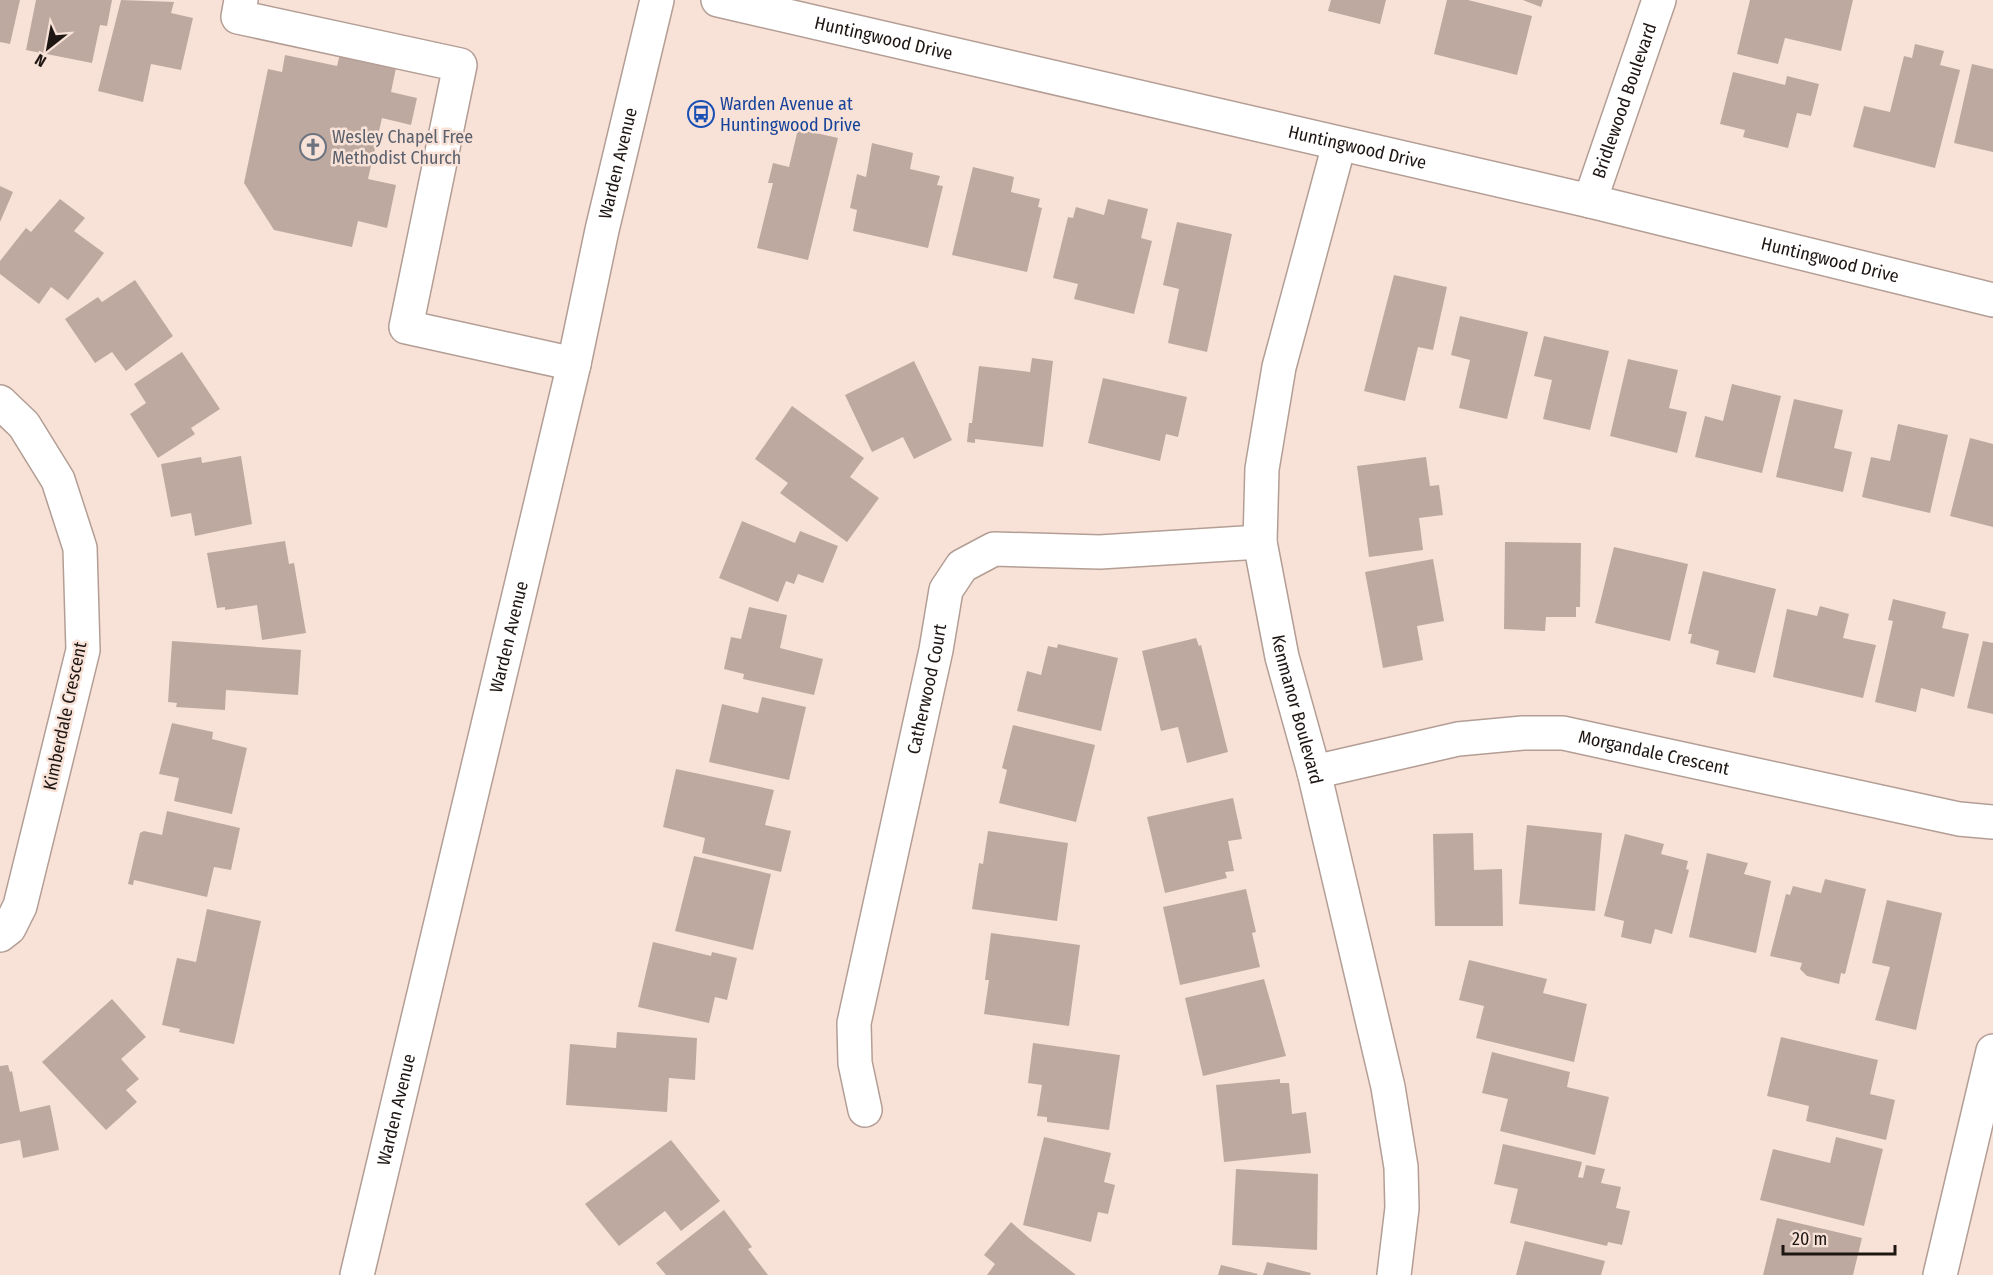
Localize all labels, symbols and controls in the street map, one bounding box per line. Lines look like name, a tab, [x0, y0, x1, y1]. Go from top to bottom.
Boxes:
street label: Huntingwood Drive	[812, 12, 955, 65]
north arrow	[18, 18, 78, 78]
street label: Bridlewood Boulevard	[1588, 20, 1661, 181]
text: N	[32, 50, 50, 71]
place label: Warden Avenue at Huntingwood Drive	[720, 93, 861, 136]
bus stop icon: Warden Avenue at Huntingwood Drive	[686, 99, 716, 129]
street label: Warden Avenue	[594, 105, 642, 221]
street label: Huntingwood Drive	[1286, 121, 1429, 174]
place label: Wesley Chapel Free Methodist Church	[332, 126, 473, 169]
church icon: Wesley Chapel Free Methodist Church	[298, 132, 328, 162]
street label: Huntingwood Drive	[1759, 232, 1901, 287]
street label: Warden Avenue	[485, 579, 533, 695]
street label: Catherwood Court	[902, 622, 951, 756]
street label: Kenmanor Boulevard	[1267, 633, 1328, 786]
street label: Kimberdale Crescent	[39, 640, 91, 792]
street label: Morgandale Crescent	[1576, 726, 1731, 780]
street label: Warden Avenue	[372, 1052, 420, 1168]
scale bar	[1783, 1218, 1896, 1256]
text: 20 m	[1792, 1228, 1827, 1250]

